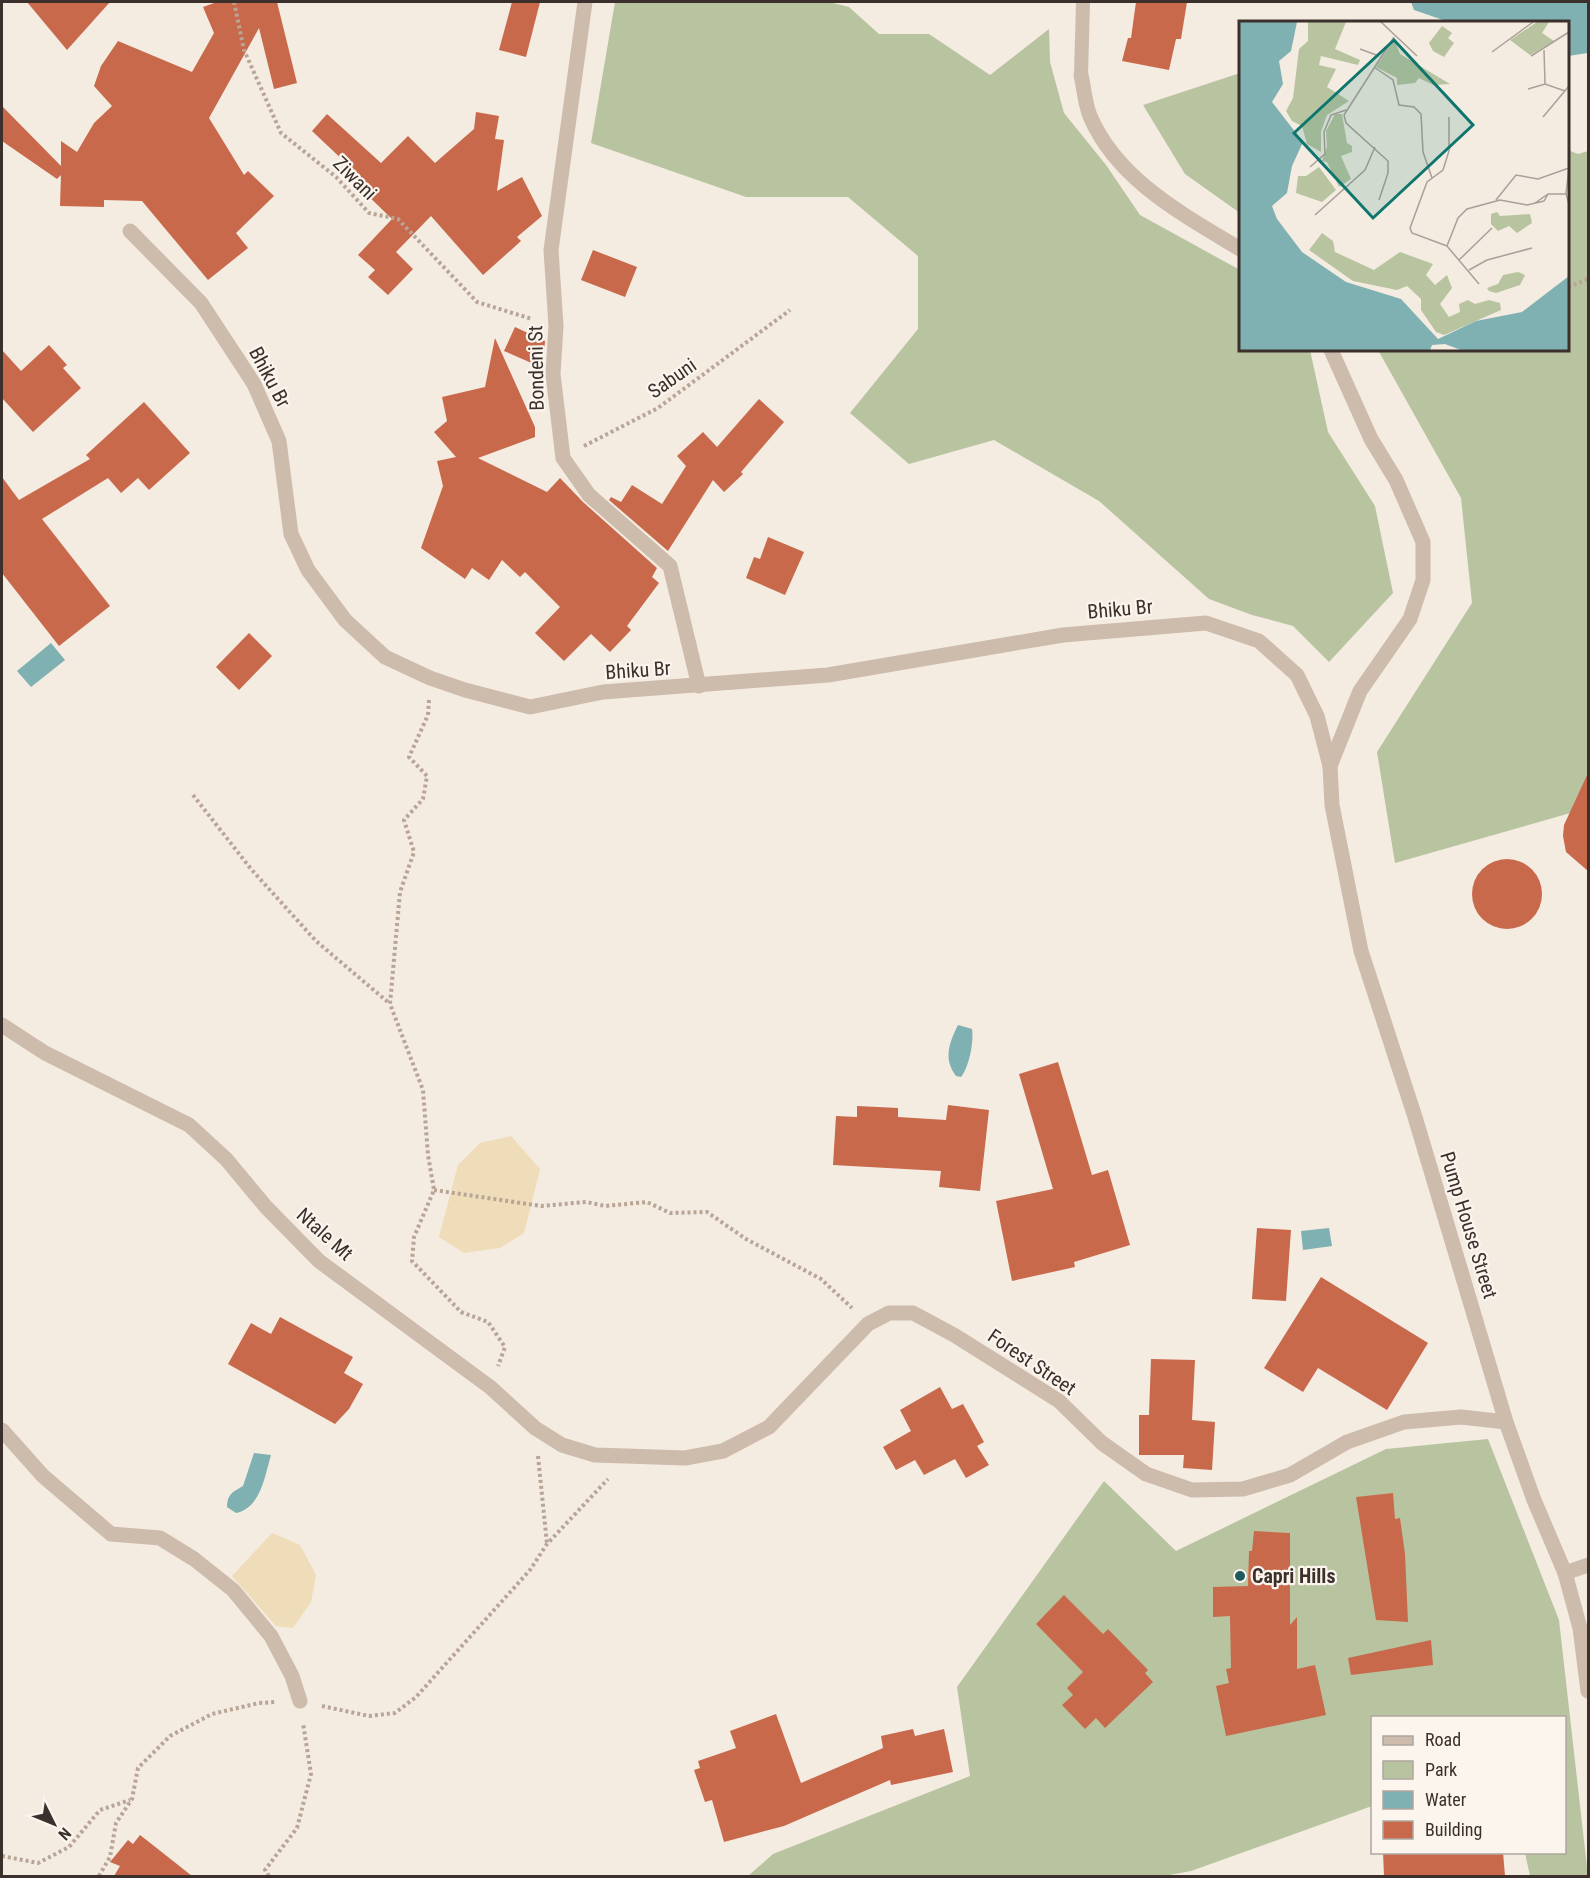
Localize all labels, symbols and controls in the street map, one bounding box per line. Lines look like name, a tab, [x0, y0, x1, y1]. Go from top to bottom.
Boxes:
inset map	[1239, 21, 1569, 351]
street label: Ziwani	[328, 151, 382, 205]
street label: Bondeni St	[523, 325, 549, 411]
street label: Bhiku Br	[244, 342, 296, 412]
street label: Sabuni	[643, 353, 701, 403]
street label: Bhiku Br	[1086, 594, 1154, 624]
street label: Bhiku Br	[605, 656, 671, 684]
street label: Pump House Street	[1435, 1149, 1503, 1301]
street label: Ntale Mt	[292, 1203, 358, 1266]
street label: Forest Street	[983, 1324, 1081, 1400]
place label: Capri Hills	[1252, 1564, 1335, 1588]
marker: Capri Hills	[1233, 1569, 1247, 1583]
legend	[1371, 1716, 1566, 1854]
text: Road	[1425, 1729, 1461, 1750]
text: Park	[1425, 1759, 1457, 1780]
text: Water	[1425, 1789, 1467, 1810]
north arrow	[24, 1794, 84, 1854]
text: Building	[1425, 1819, 1482, 1840]
text: N	[54, 1824, 75, 1844]

